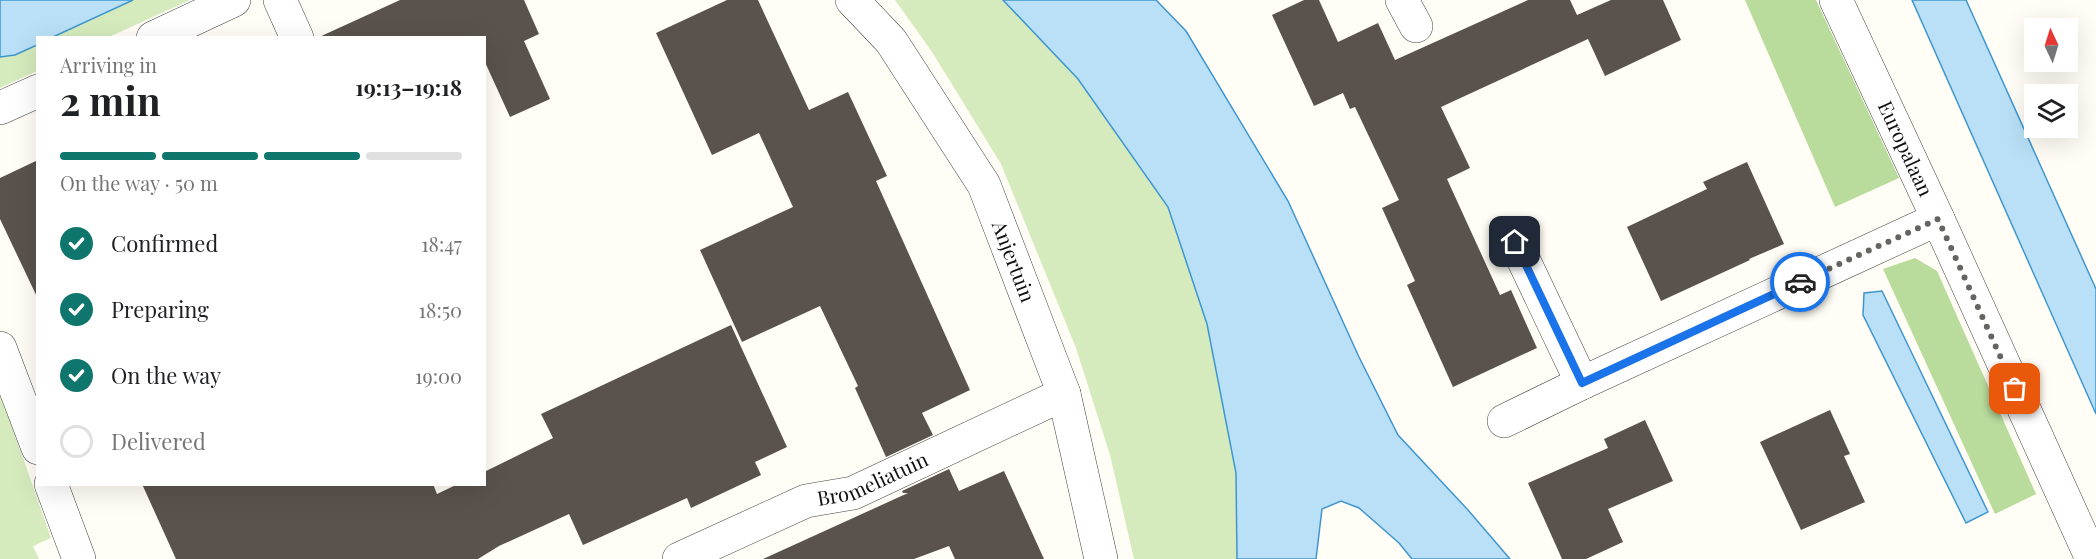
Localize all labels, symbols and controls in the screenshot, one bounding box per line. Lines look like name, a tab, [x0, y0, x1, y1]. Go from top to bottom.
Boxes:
north arrow	[2024, 18, 2078, 72]
map controls	[2024, 18, 2078, 138]
text: Arriving in	[60, 51, 157, 78]
text: 19:13–19:18	[355, 72, 462, 102]
text: 2 min	[60, 74, 161, 126]
button: layers	[2024, 84, 2078, 138]
street label: Europalaan	[1873, 96, 1940, 200]
text: On the way · 50 m	[60, 169, 218, 196]
street label: Anjertuin	[986, 215, 1043, 306]
pin	[1489, 216, 1540, 267]
icon: home	[1498, 225, 1531, 258]
icon: check	[60, 227, 93, 260]
text: Confirmed	[111, 228, 218, 258]
text: 18:47	[421, 230, 462, 257]
courier	[1770, 252, 1830, 312]
icon: car	[1784, 266, 1817, 299]
icon: check	[60, 293, 93, 326]
text: Preparing	[111, 294, 209, 324]
text: 18:50	[419, 296, 462, 323]
icon: check	[60, 359, 93, 392]
text: On the way	[111, 360, 221, 390]
text: 19:00	[415, 362, 462, 389]
pin	[1989, 363, 2040, 414]
icon: bag	[1998, 372, 2031, 405]
text: Delivered	[111, 426, 206, 456]
street label: Bromeliatuin	[815, 445, 932, 511]

